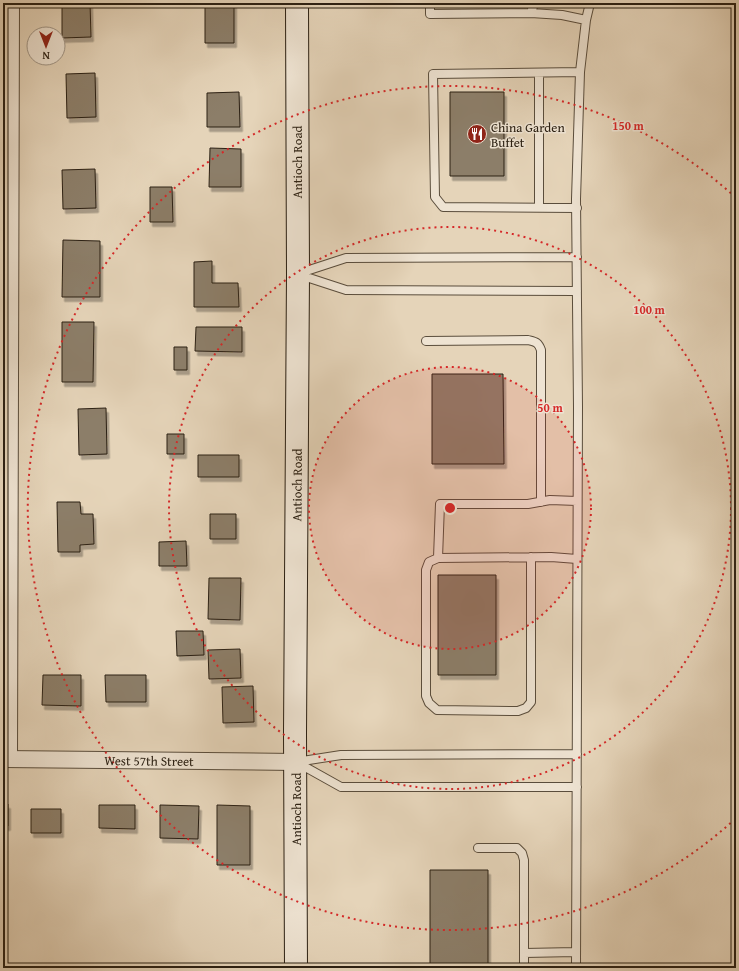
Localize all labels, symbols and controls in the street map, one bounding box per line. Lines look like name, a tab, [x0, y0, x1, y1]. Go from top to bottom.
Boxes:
north arrow	[26, 26, 66, 66]
text: N	[42, 48, 50, 64]
text: 150 m	[612, 117, 645, 134]
place label: China Garden Buffet	[491, 118, 565, 152]
restaurant icon: China Garden Buffet	[466, 123, 488, 145]
street label: Antioch Road	[288, 125, 307, 199]
text: 100 m	[633, 301, 666, 318]
text: 50 m	[537, 399, 563, 416]
street label: Antioch Road	[287, 448, 306, 522]
centre of rings	[443, 501, 457, 515]
street label: West 57th Street	[104, 751, 194, 770]
street label: Antioch Road	[287, 772, 306, 846]

